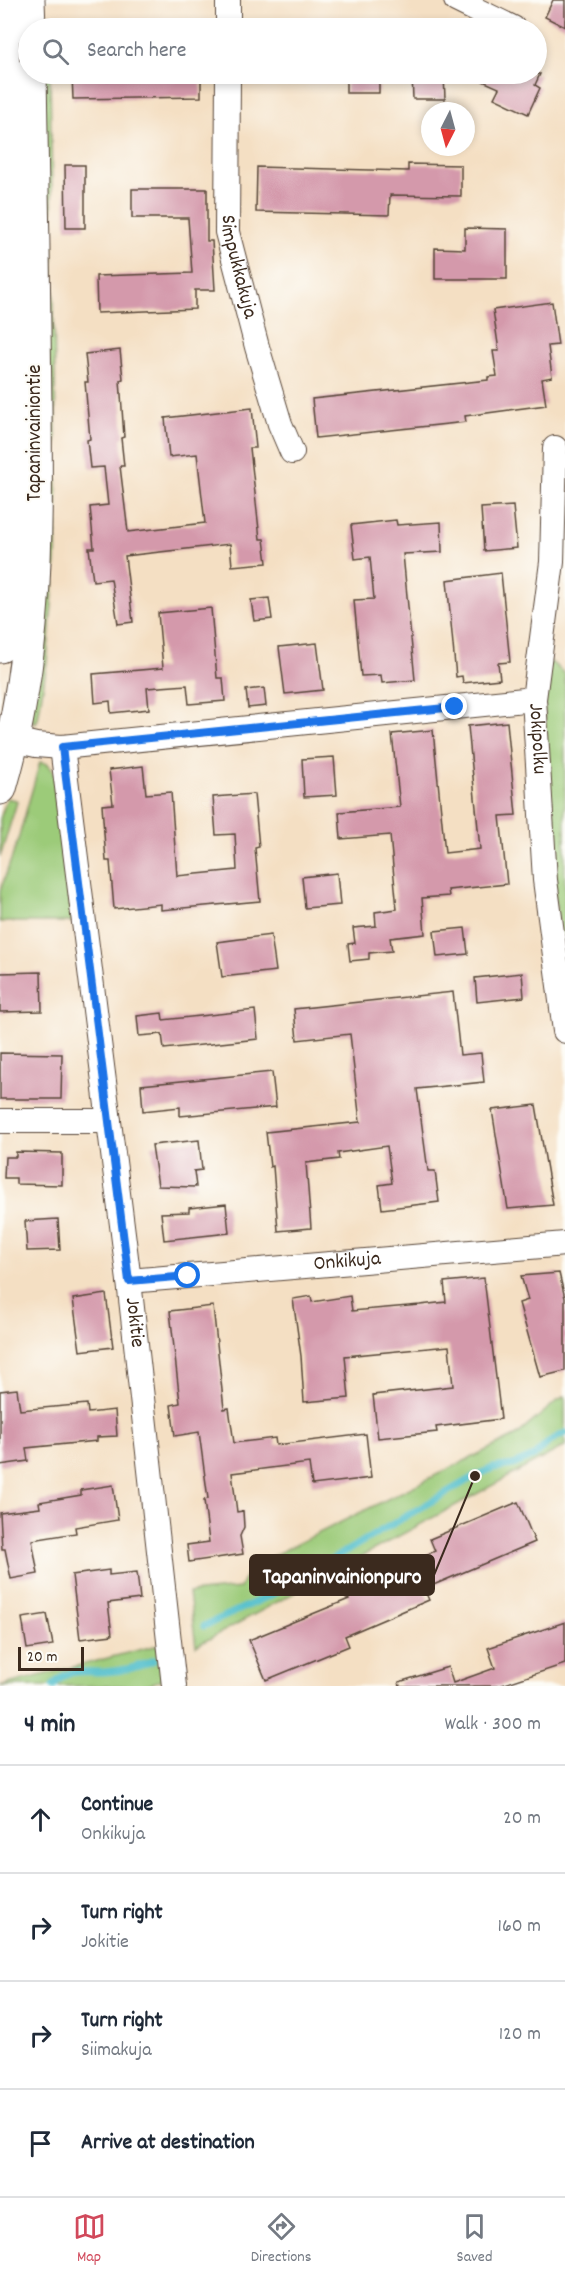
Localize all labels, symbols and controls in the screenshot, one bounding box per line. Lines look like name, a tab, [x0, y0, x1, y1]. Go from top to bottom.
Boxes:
search box	[18, 18, 547, 84]
icon: search	[39, 35, 72, 68]
text: Search here	[87, 36, 186, 67]
north arrow	[421, 102, 475, 156]
street label: Simpukkakuja	[211, 215, 264, 323]
street label: Tapaninvainiontie	[21, 365, 51, 501]
route end	[441, 693, 467, 719]
street label: Jokipolku	[519, 702, 554, 775]
street label: Onkikuja	[312, 1245, 383, 1280]
route start	[174, 1262, 200, 1288]
street label: Jokitie	[116, 1296, 151, 1349]
callout: Tapaninvainionpuro	[250, 1555, 434, 1595]
text: Tapaninvainionpuro	[262, 1563, 422, 1594]
scale bar	[18, 1644, 84, 1672]
text: 20 m	[27, 1646, 57, 1669]
text: 4 min	[24, 1707, 75, 1744]
text: Walk · 300 m	[444, 1711, 541, 1739]
text: Continue	[81, 1790, 153, 1821]
icon: ahead	[24, 1803, 57, 1836]
text: 20 m	[503, 1805, 541, 1833]
text: Onkikuja	[81, 1821, 145, 1849]
text: Turn right	[81, 1898, 163, 1929]
icon: right	[24, 1911, 57, 1944]
text: 160 m	[498, 1913, 541, 1941]
text: Jokitie	[81, 1929, 129, 1957]
text: Turn right	[81, 2006, 163, 2037]
icon: right	[24, 2019, 57, 2052]
text: 120 m	[499, 2021, 541, 2049]
text: Siimakuja	[81, 2037, 152, 2065]
icon: arrive	[24, 2127, 57, 2160]
text: Arrive at destination	[81, 2128, 255, 2159]
tab: Map	[73, 2210, 106, 2269]
tab: Directions	[251, 2210, 311, 2269]
tab: Saved	[457, 2210, 492, 2269]

